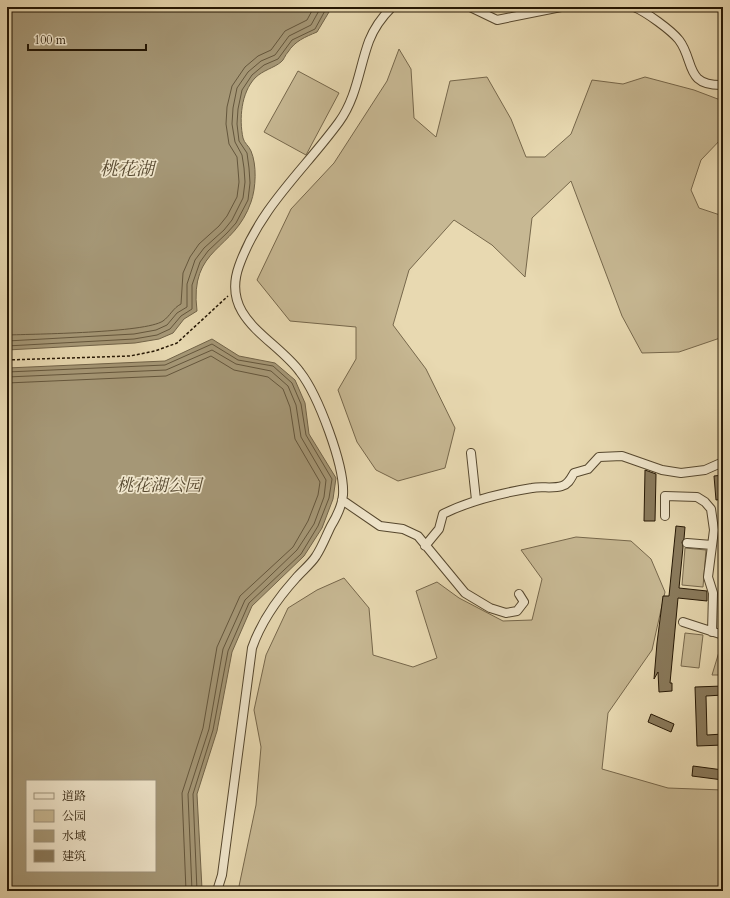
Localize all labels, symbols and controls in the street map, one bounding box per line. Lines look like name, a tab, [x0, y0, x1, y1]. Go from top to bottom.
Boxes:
scale bar	[28, 26, 146, 52]
text: 100 m	[34, 32, 67, 48]
water label: 桃花湖	[100, 157, 157, 182]
park label: 桃花湖公园	[117, 474, 204, 497]
legend	[26, 780, 156, 872]
text: 道路	[62, 788, 86, 804]
text: 公园	[62, 808, 86, 824]
text: 水域	[62, 828, 86, 844]
text: 建筑	[62, 848, 86, 864]

